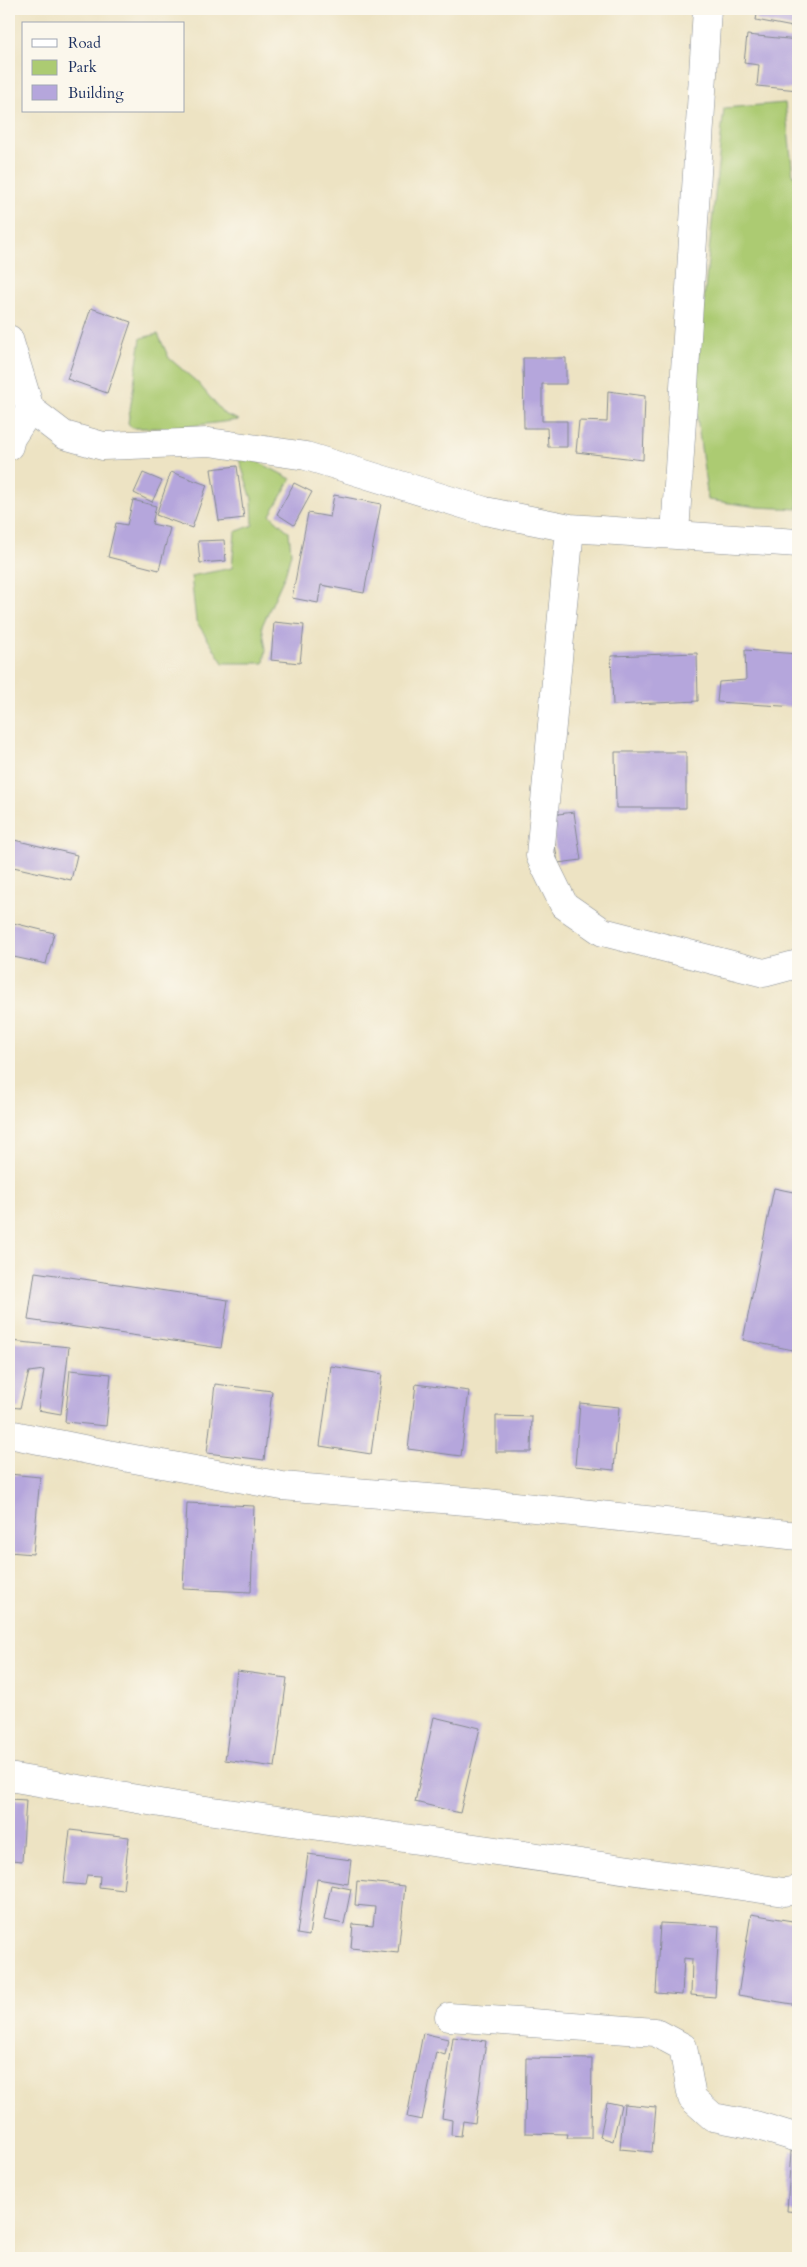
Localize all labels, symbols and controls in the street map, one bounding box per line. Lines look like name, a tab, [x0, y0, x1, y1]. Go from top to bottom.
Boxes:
legend	[22, 22, 185, 112]
text: Road	[68, 33, 101, 53]
text: Park	[68, 57, 97, 77]
text: Building	[68, 83, 124, 103]

